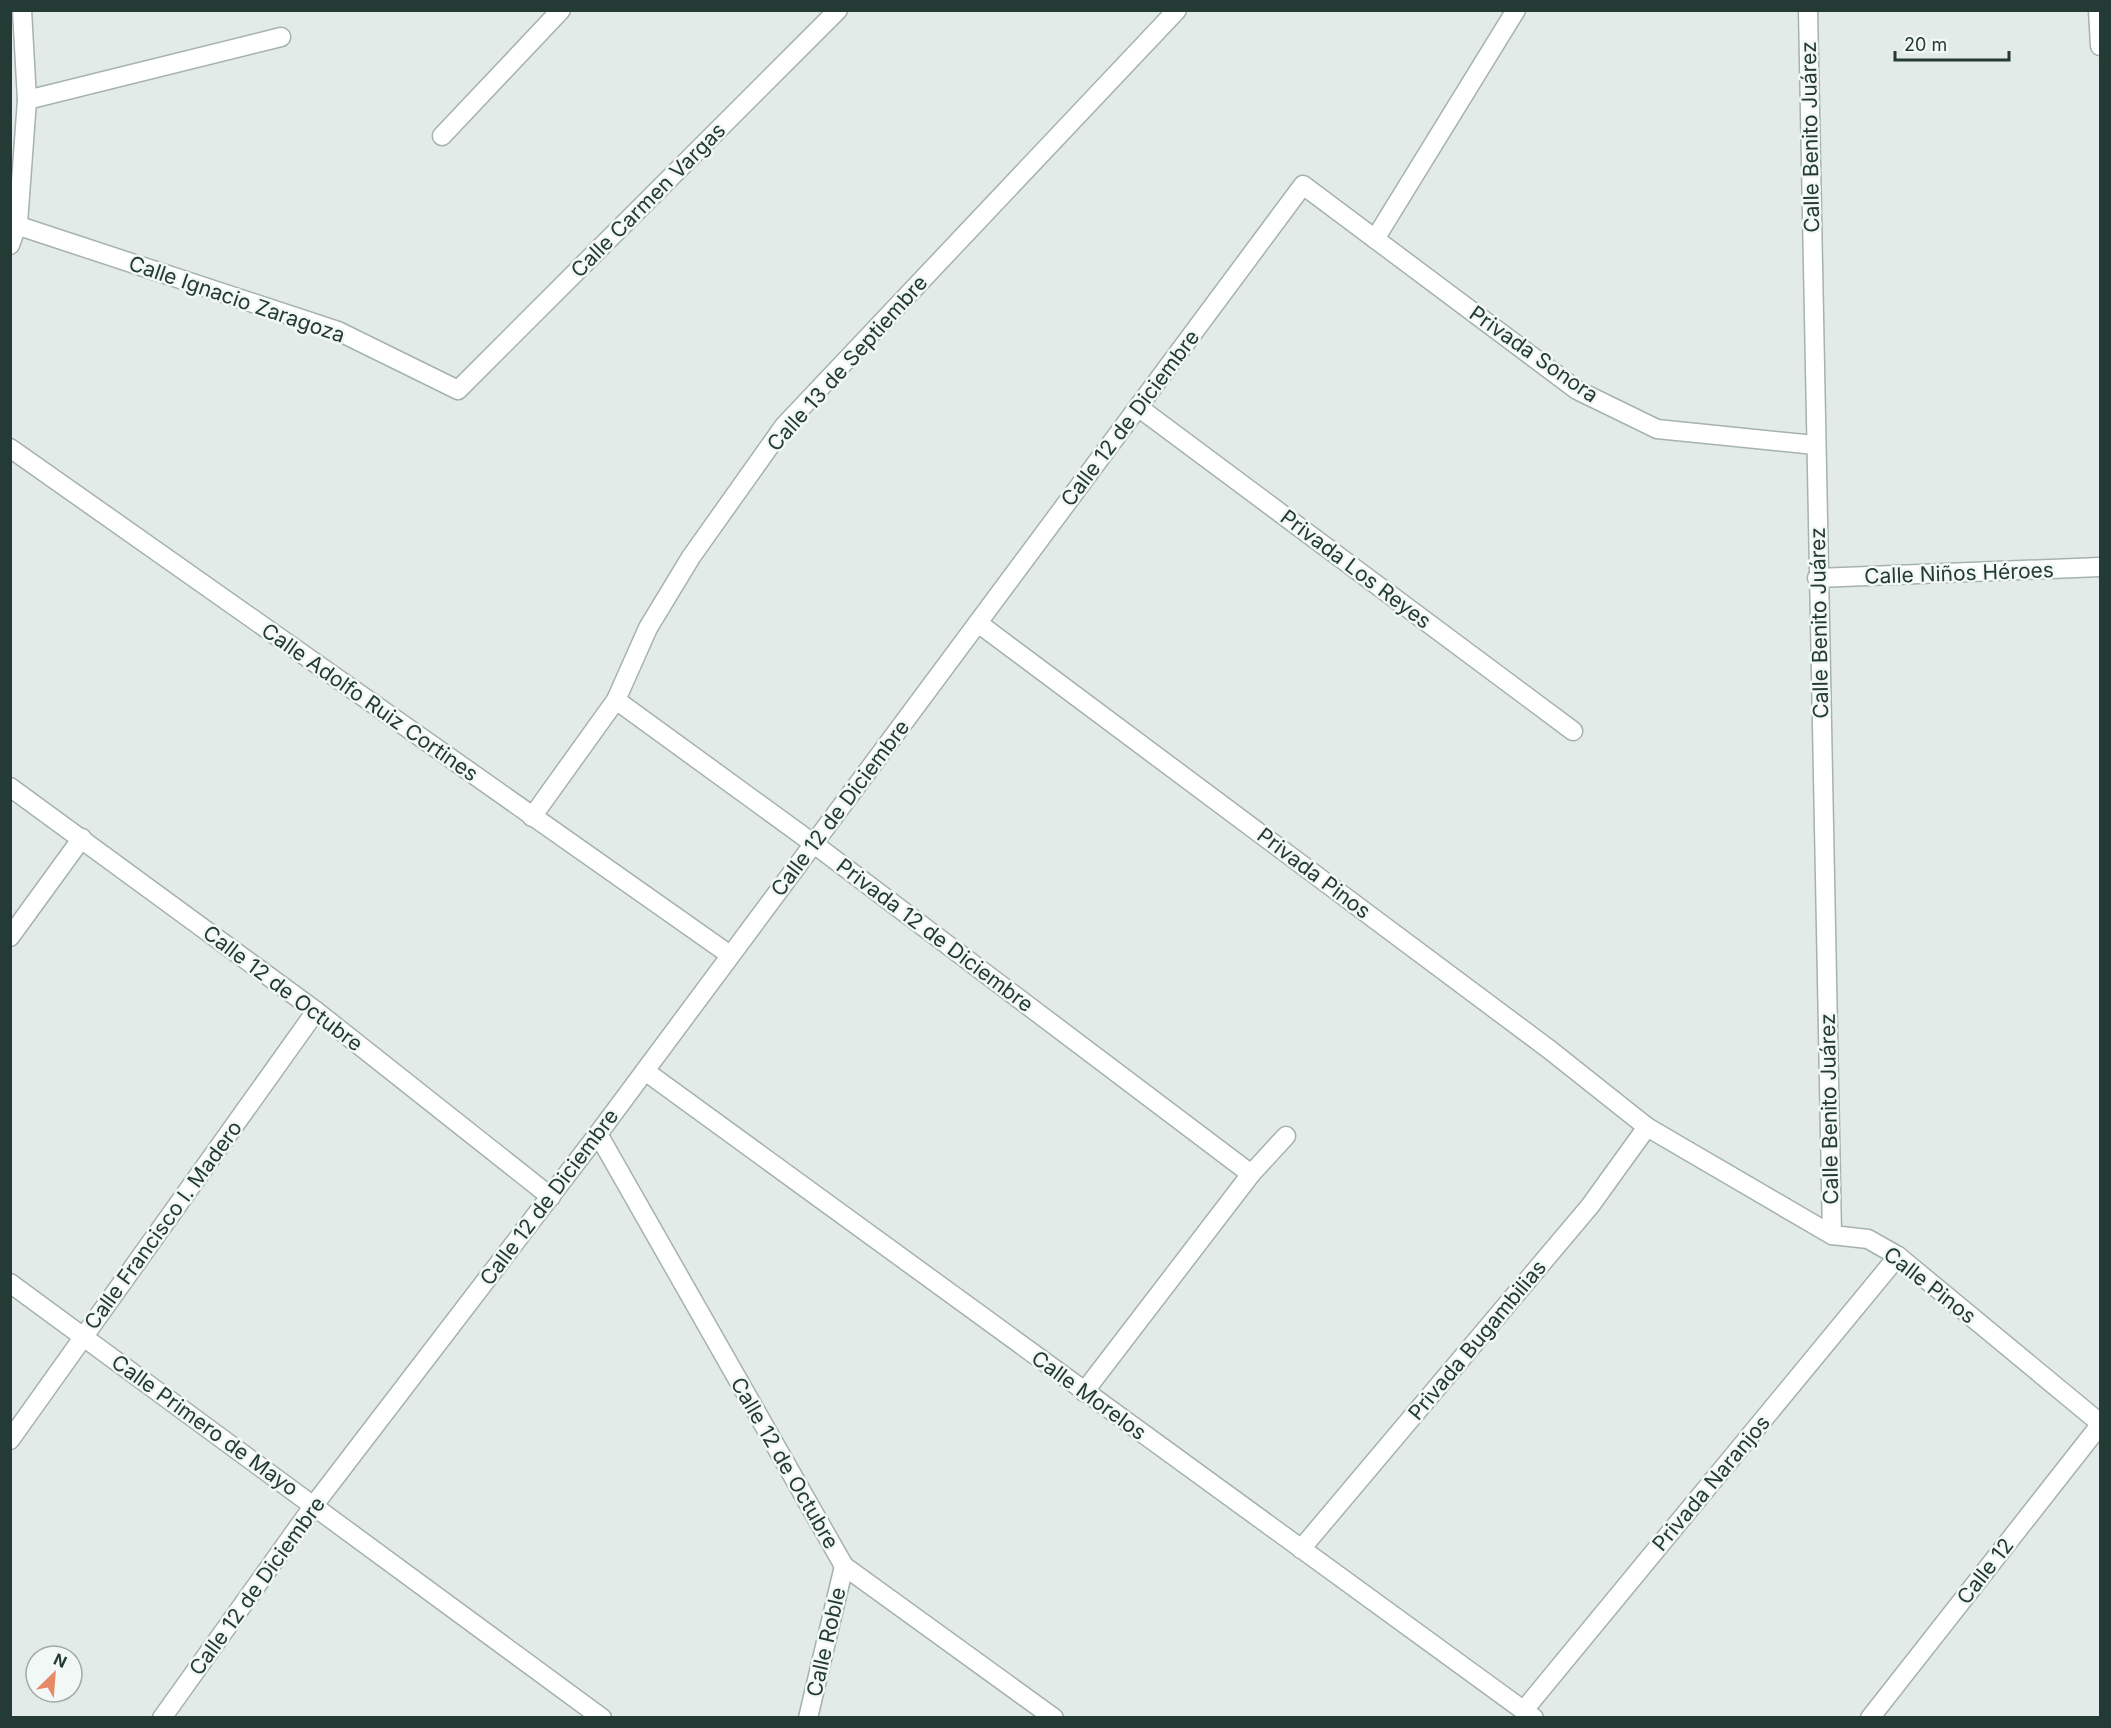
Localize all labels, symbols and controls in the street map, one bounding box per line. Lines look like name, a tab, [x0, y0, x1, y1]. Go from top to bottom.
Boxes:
scale bar	[1895, 24, 2009, 62]
text: 20 m	[1904, 34, 1947, 55]
street label: Calle Benito Juárez	[1796, 41, 1824, 233]
street label: Calle Carmen Vargas	[566, 118, 730, 282]
street label: Calle Ignacio Zaragoza	[126, 250, 348, 348]
street label: Calle 13 de Septiembre	[762, 270, 932, 456]
street label: Privada Sonora	[1465, 300, 1603, 408]
street label: Calle 12 de Diciembre	[1056, 325, 1204, 511]
street label: Privada Los Reyes	[1276, 504, 1436, 634]
street label: Calle Benito Juárez	[1805, 527, 1833, 719]
street label: Calle Niños Héroes	[1864, 557, 2054, 589]
street label: Calle Adolfo Ruiz Cortines	[257, 618, 483, 786]
street label: Calle 12 de Diciembre	[766, 715, 914, 901]
street label: Privada Pinos	[1252, 822, 1376, 924]
street label: Privada 12 de Diciembre	[832, 853, 1038, 1017]
street label: Calle 12 de Octubre	[198, 920, 368, 1056]
street label: Calle Benito Juárez	[1815, 1013, 1843, 1205]
street label: Calle 12 de Diciembre	[475, 1104, 623, 1290]
street label: Calle Francisco I. Madero	[79, 1116, 247, 1334]
street label: Calle Pinos	[1879, 1241, 1981, 1329]
street label: Privada Bugambilias	[1403, 1255, 1551, 1425]
street label: Calle Morelos	[1027, 1345, 1151, 1445]
street label: Calle Primero de Mayo	[107, 1349, 303, 1501]
street label: Calle 12 de Octubre	[726, 1373, 844, 1553]
street label: Privada Naranjos	[1647, 1410, 1775, 1556]
street label: Calle 12 de Diciembre	[184, 1492, 330, 1680]
street label: Calle 12	[1952, 1533, 2018, 1609]
street label: Calle Roble	[801, 1585, 851, 1699]
north arrow	[24, 1644, 84, 1704]
text: N	[51, 1649, 70, 1672]

